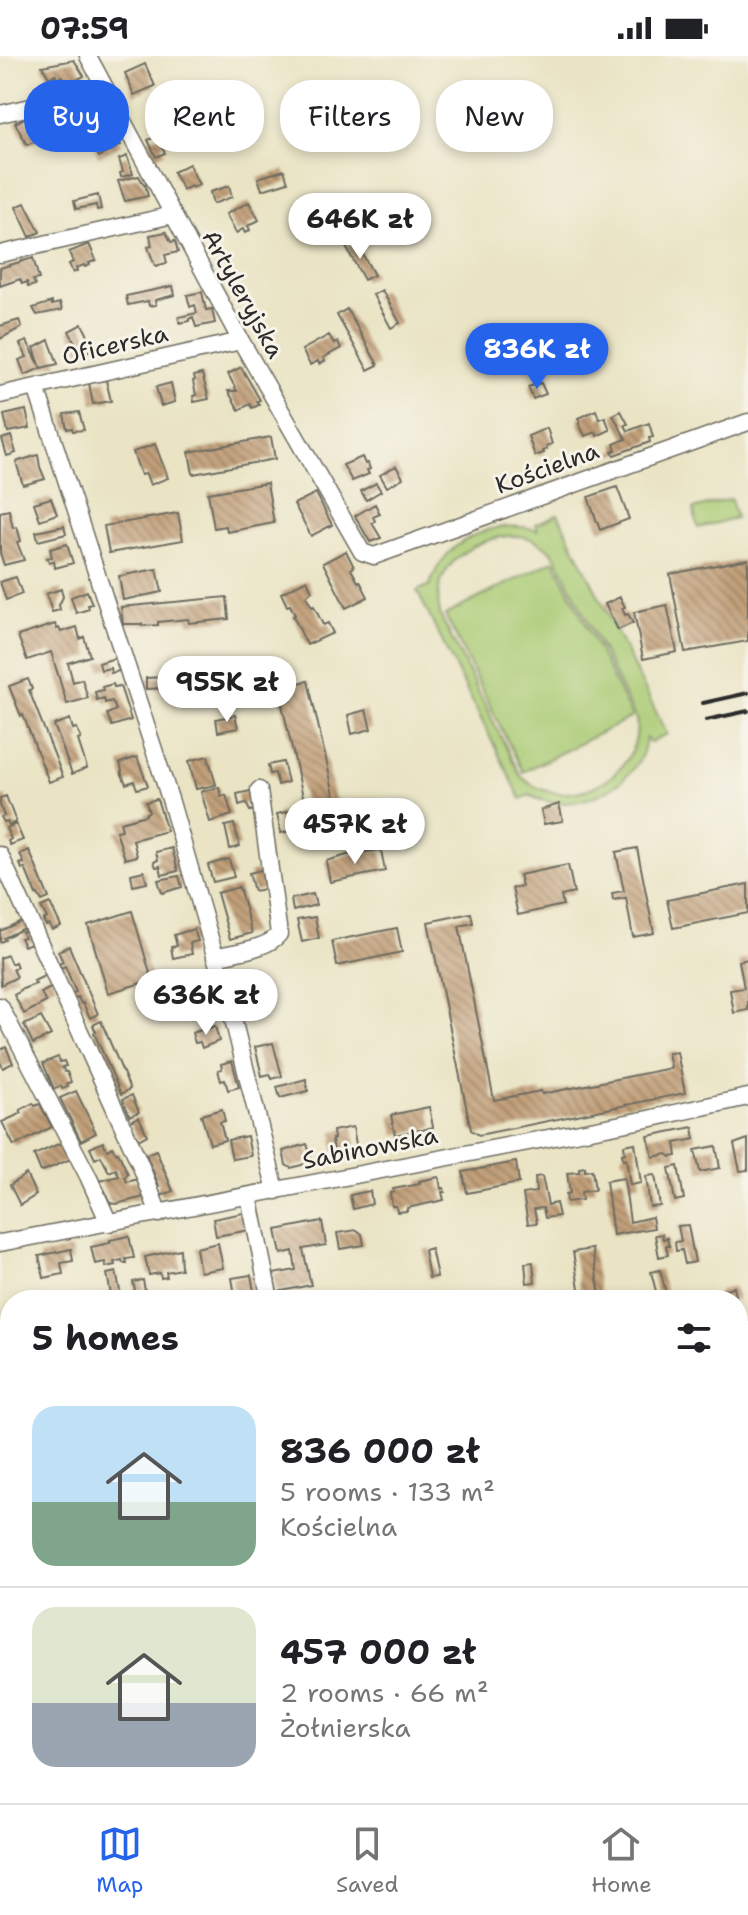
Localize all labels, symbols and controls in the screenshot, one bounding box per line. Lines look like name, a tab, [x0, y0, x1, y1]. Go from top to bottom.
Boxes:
text: 07:59	[40, 8, 129, 49]
chip: Buy	[24, 80, 129, 152]
chip: Rent	[145, 80, 264, 152]
chip: Filters	[280, 80, 420, 152]
chip: New	[436, 80, 553, 152]
pin: 646K zł	[286, 193, 434, 261]
text: 646K zł	[306, 201, 414, 236]
street label: Artyleryjska	[195, 224, 291, 364]
street label: Oficerska	[59, 317, 171, 373]
pin: 836K zł	[463, 323, 611, 391]
text: 836K zł	[483, 331, 591, 366]
street label: Kościelna	[491, 434, 603, 502]
pin: 955K zł	[153, 656, 301, 724]
text: 955K zł	[175, 664, 279, 699]
pin: 457K zł	[281, 798, 429, 866]
text: 457K zł	[303, 806, 407, 841]
pin: 636K zł	[132, 969, 280, 1037]
text: 636K zł	[153, 977, 259, 1012]
street label: Sabinowska	[300, 1119, 440, 1177]
text: 5 homes	[32, 1315, 179, 1361]
icon: filters	[672, 1316, 716, 1360]
text: 836 000 zł	[280, 1428, 480, 1474]
icon: home	[96, 1438, 192, 1534]
text: 5 rooms · 133 m²	[280, 1474, 495, 1509]
text: Kościelna	[280, 1509, 397, 1544]
text: 457 000 zł	[280, 1629, 476, 1675]
icon: home	[96, 1639, 192, 1735]
text: 2 rooms · 66 m²	[280, 1675, 489, 1710]
text: Żołnierska	[280, 1710, 411, 1745]
tab: Map	[96, 1822, 143, 1899]
tab: Saved	[336, 1822, 399, 1899]
tab: Home	[591, 1822, 652, 1899]

